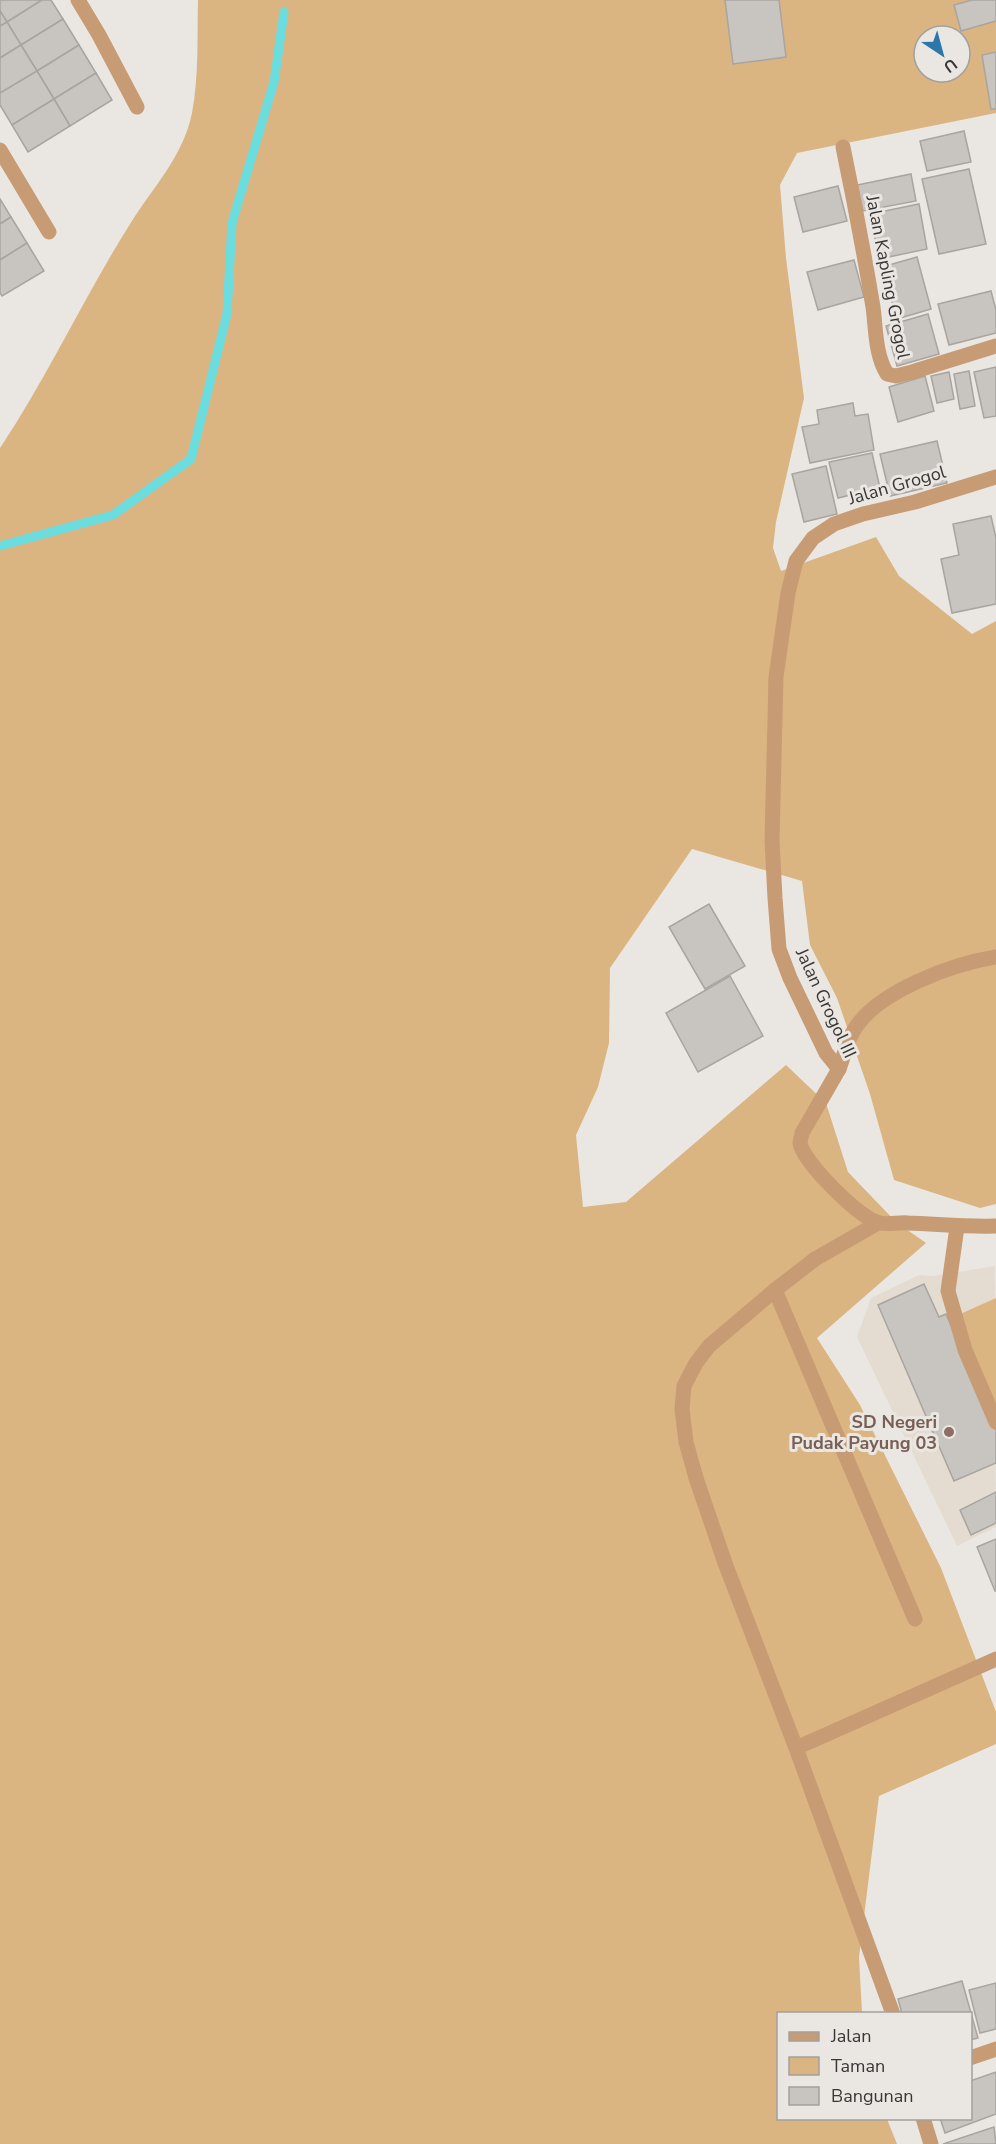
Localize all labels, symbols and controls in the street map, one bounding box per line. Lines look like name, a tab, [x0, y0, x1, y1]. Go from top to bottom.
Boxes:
north arrow	[912, 24, 972, 84]
text: U	[939, 53, 961, 78]
street label: Jalan Kapling Grogol	[860, 192, 916, 362]
street label: Jalan Grogol	[844, 459, 949, 511]
street label: Jalan Grogol III	[790, 943, 862, 1062]
place label: SD Negeri Pudak Payung 03	[791, 1410, 937, 1455]
marker: SD Negeri Pudak Payung 03	[942, 1425, 956, 1439]
legend	[777, 2012, 972, 2120]
text: Jalan	[830, 2024, 871, 2048]
text: Taman	[831, 2054, 885, 2078]
text: Bangunan	[831, 2084, 914, 2108]

